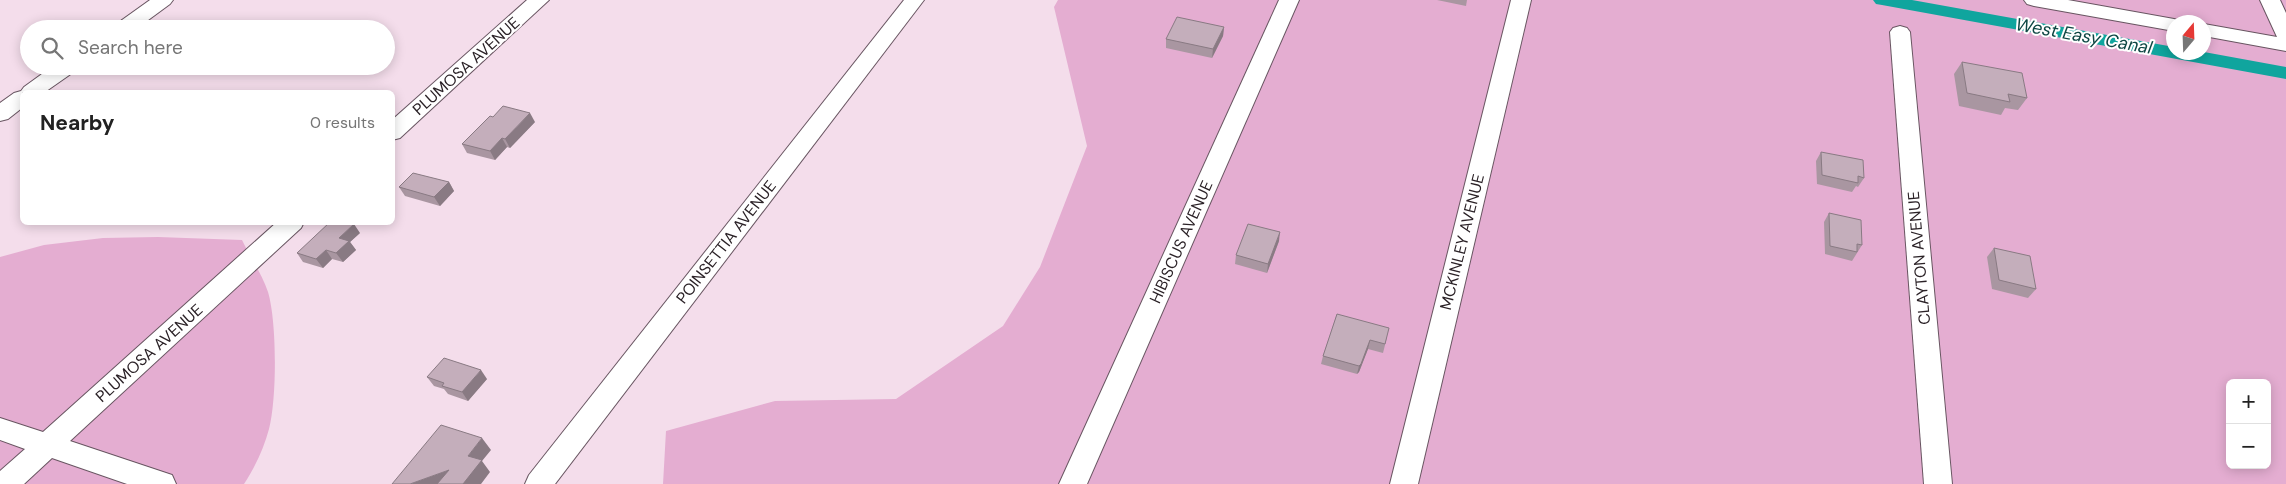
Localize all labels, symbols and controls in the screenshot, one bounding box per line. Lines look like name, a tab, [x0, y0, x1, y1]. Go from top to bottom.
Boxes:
street label: PLUMOSA AVENUE	[408, 12, 524, 120]
water label: West Easy Canal	[2014, 12, 2155, 60]
north arrow	[2166, 15, 2211, 60]
search box	[20, 20, 395, 75]
icon: search	[38, 34, 66, 62]
text: Search here	[78, 35, 183, 60]
text: Nearby	[40, 109, 114, 137]
text: 0 results	[310, 112, 375, 133]
street label: MCKINLEY AVENUE	[1435, 172, 1489, 312]
street label: POINSETTIA AVENUE	[671, 176, 781, 308]
street label: HIBISCUS AVENUE	[1145, 177, 1217, 307]
street label: CLAYTON AVENUE	[1903, 190, 1935, 326]
street label: PLUMOSA AVENUE	[91, 299, 207, 407]
map controls	[2226, 379, 2271, 469]
button: +	[2226, 379, 2271, 424]
button: −	[2226, 424, 2271, 469]

